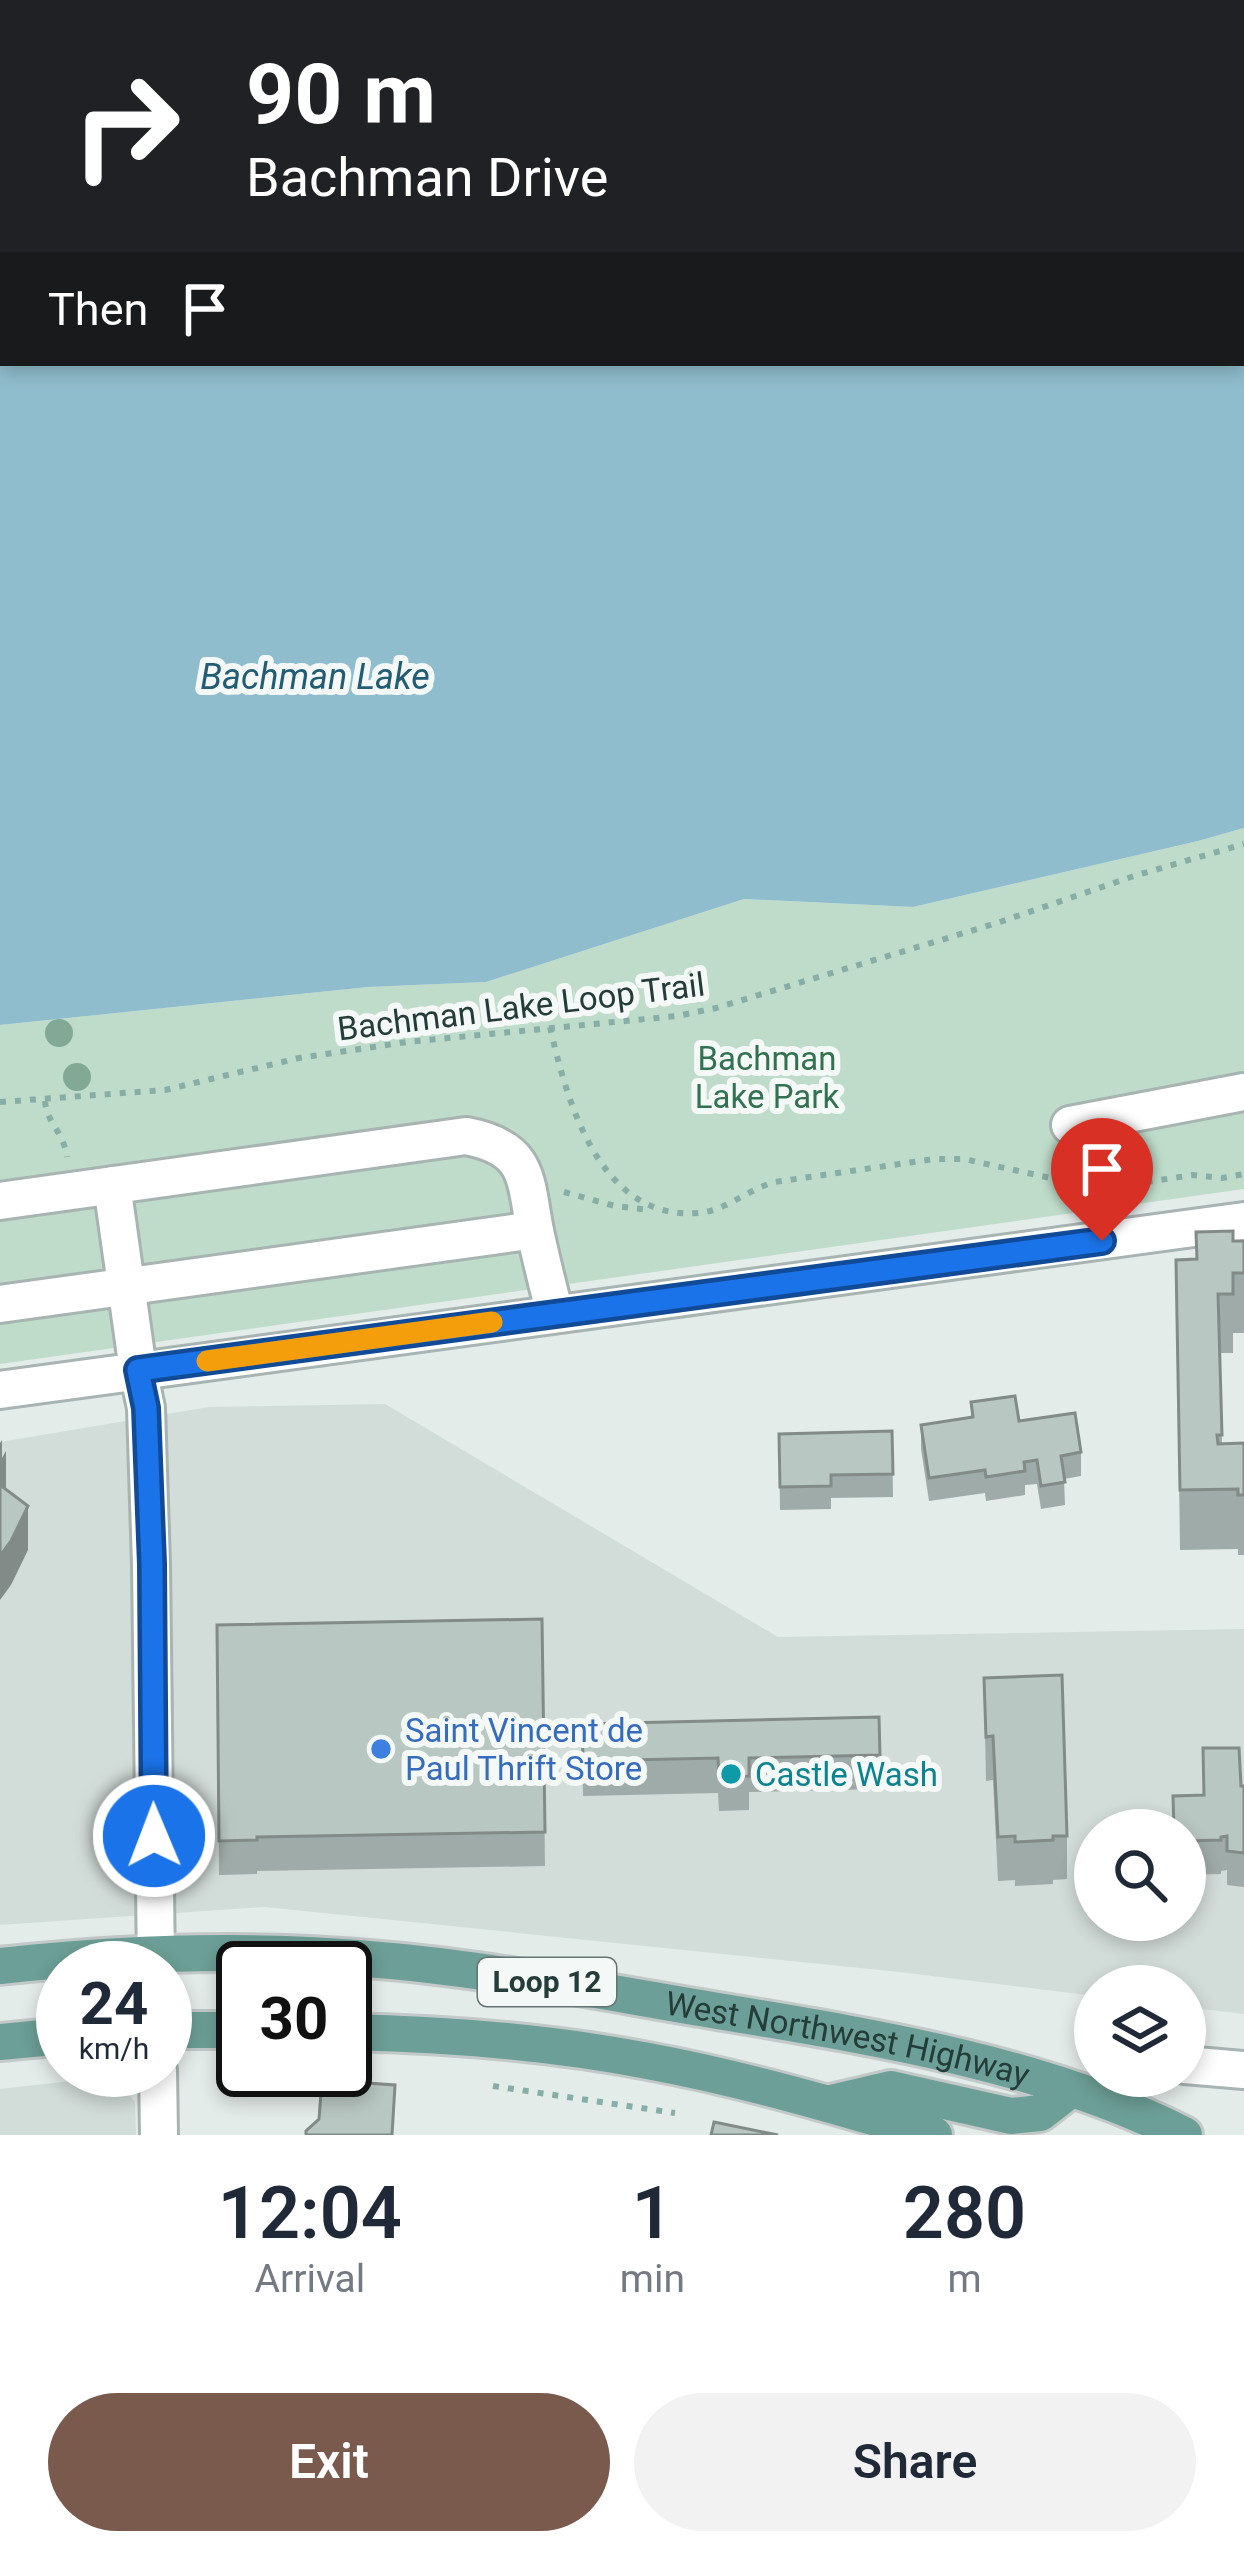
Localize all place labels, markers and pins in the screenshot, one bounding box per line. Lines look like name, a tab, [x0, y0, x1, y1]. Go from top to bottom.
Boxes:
pin	[1051, 1118, 1153, 1241]
place label: Saint Vincent de Paul Thrift Store	[405, 1711, 643, 1788]
marker: Saint Vincent de Paul Thrift Store	[368, 1736, 394, 1762]
place label: Castle Wash	[755, 1755, 938, 1794]
marker: Castle Wash	[718, 1761, 744, 1787]

